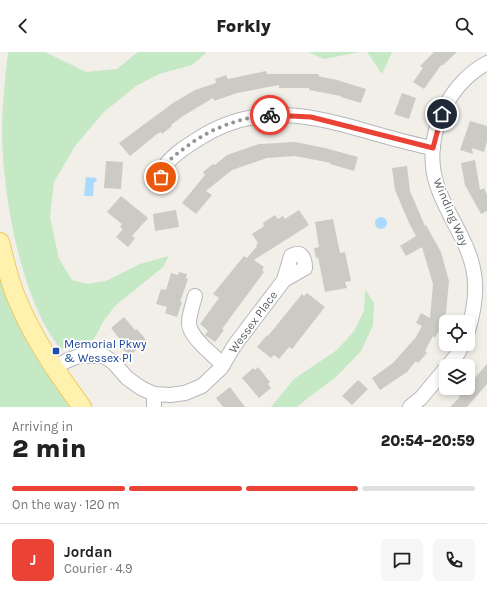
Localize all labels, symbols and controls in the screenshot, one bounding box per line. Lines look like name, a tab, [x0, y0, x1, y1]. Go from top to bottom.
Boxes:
icon: back	[12, 15, 34, 37]
text: Forkly	[216, 15, 271, 37]
icon: search	[453, 15, 475, 37]
courier	[250, 95, 290, 135]
pin	[425, 97, 459, 131]
icon: home	[431, 103, 453, 125]
icon: bike	[259, 104, 281, 126]
pin	[144, 160, 178, 194]
icon: bag	[150, 166, 172, 188]
street label: Winding Way	[431, 176, 472, 248]
street label: Wessex Place	[226, 288, 280, 356]
map controls	[439, 315, 475, 395]
button: locate	[439, 315, 475, 351]
place label: Memorial Pkwy & Wessex Pl	[64, 337, 147, 365]
marker: Memorial Pkwy & Wessex Pl	[51, 346, 61, 356]
button: layers	[439, 359, 475, 395]
text: Arriving in	[12, 419, 73, 434]
text: 20:54–20:59	[381, 432, 475, 450]
text: 2 min	[12, 433, 87, 464]
text: On the way · 120 m	[12, 497, 120, 512]
button: chat	[381, 539, 423, 581]
button: phone	[433, 539, 475, 581]
text: Jordan	[64, 543, 112, 561]
text: J	[30, 551, 36, 569]
text: Courier · 4.9	[64, 561, 133, 576]

